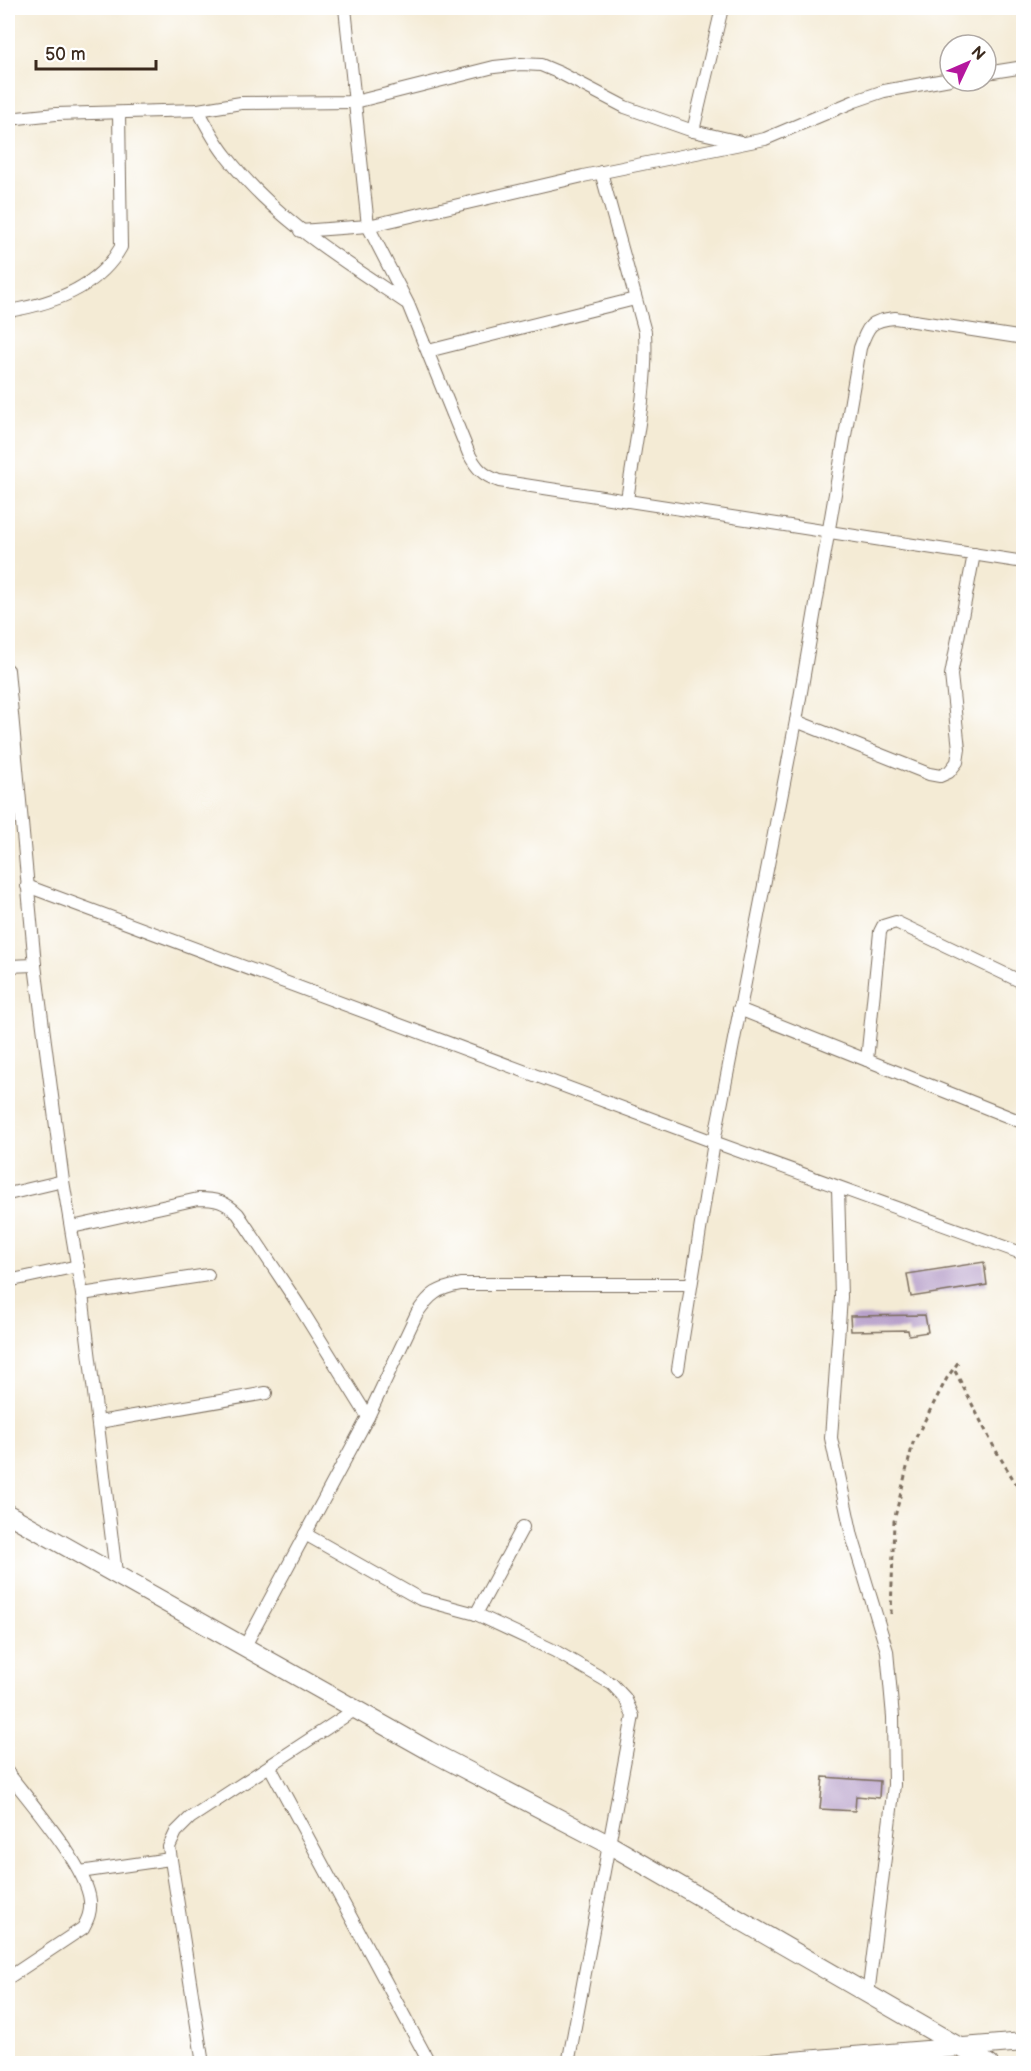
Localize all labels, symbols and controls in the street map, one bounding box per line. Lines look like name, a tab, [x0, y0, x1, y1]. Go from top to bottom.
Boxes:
scale bar	[36, 33, 156, 71]
north arrow	[938, 33, 998, 93]
text: N	[967, 43, 989, 65]
text: 50 m	[45, 44, 86, 65]

